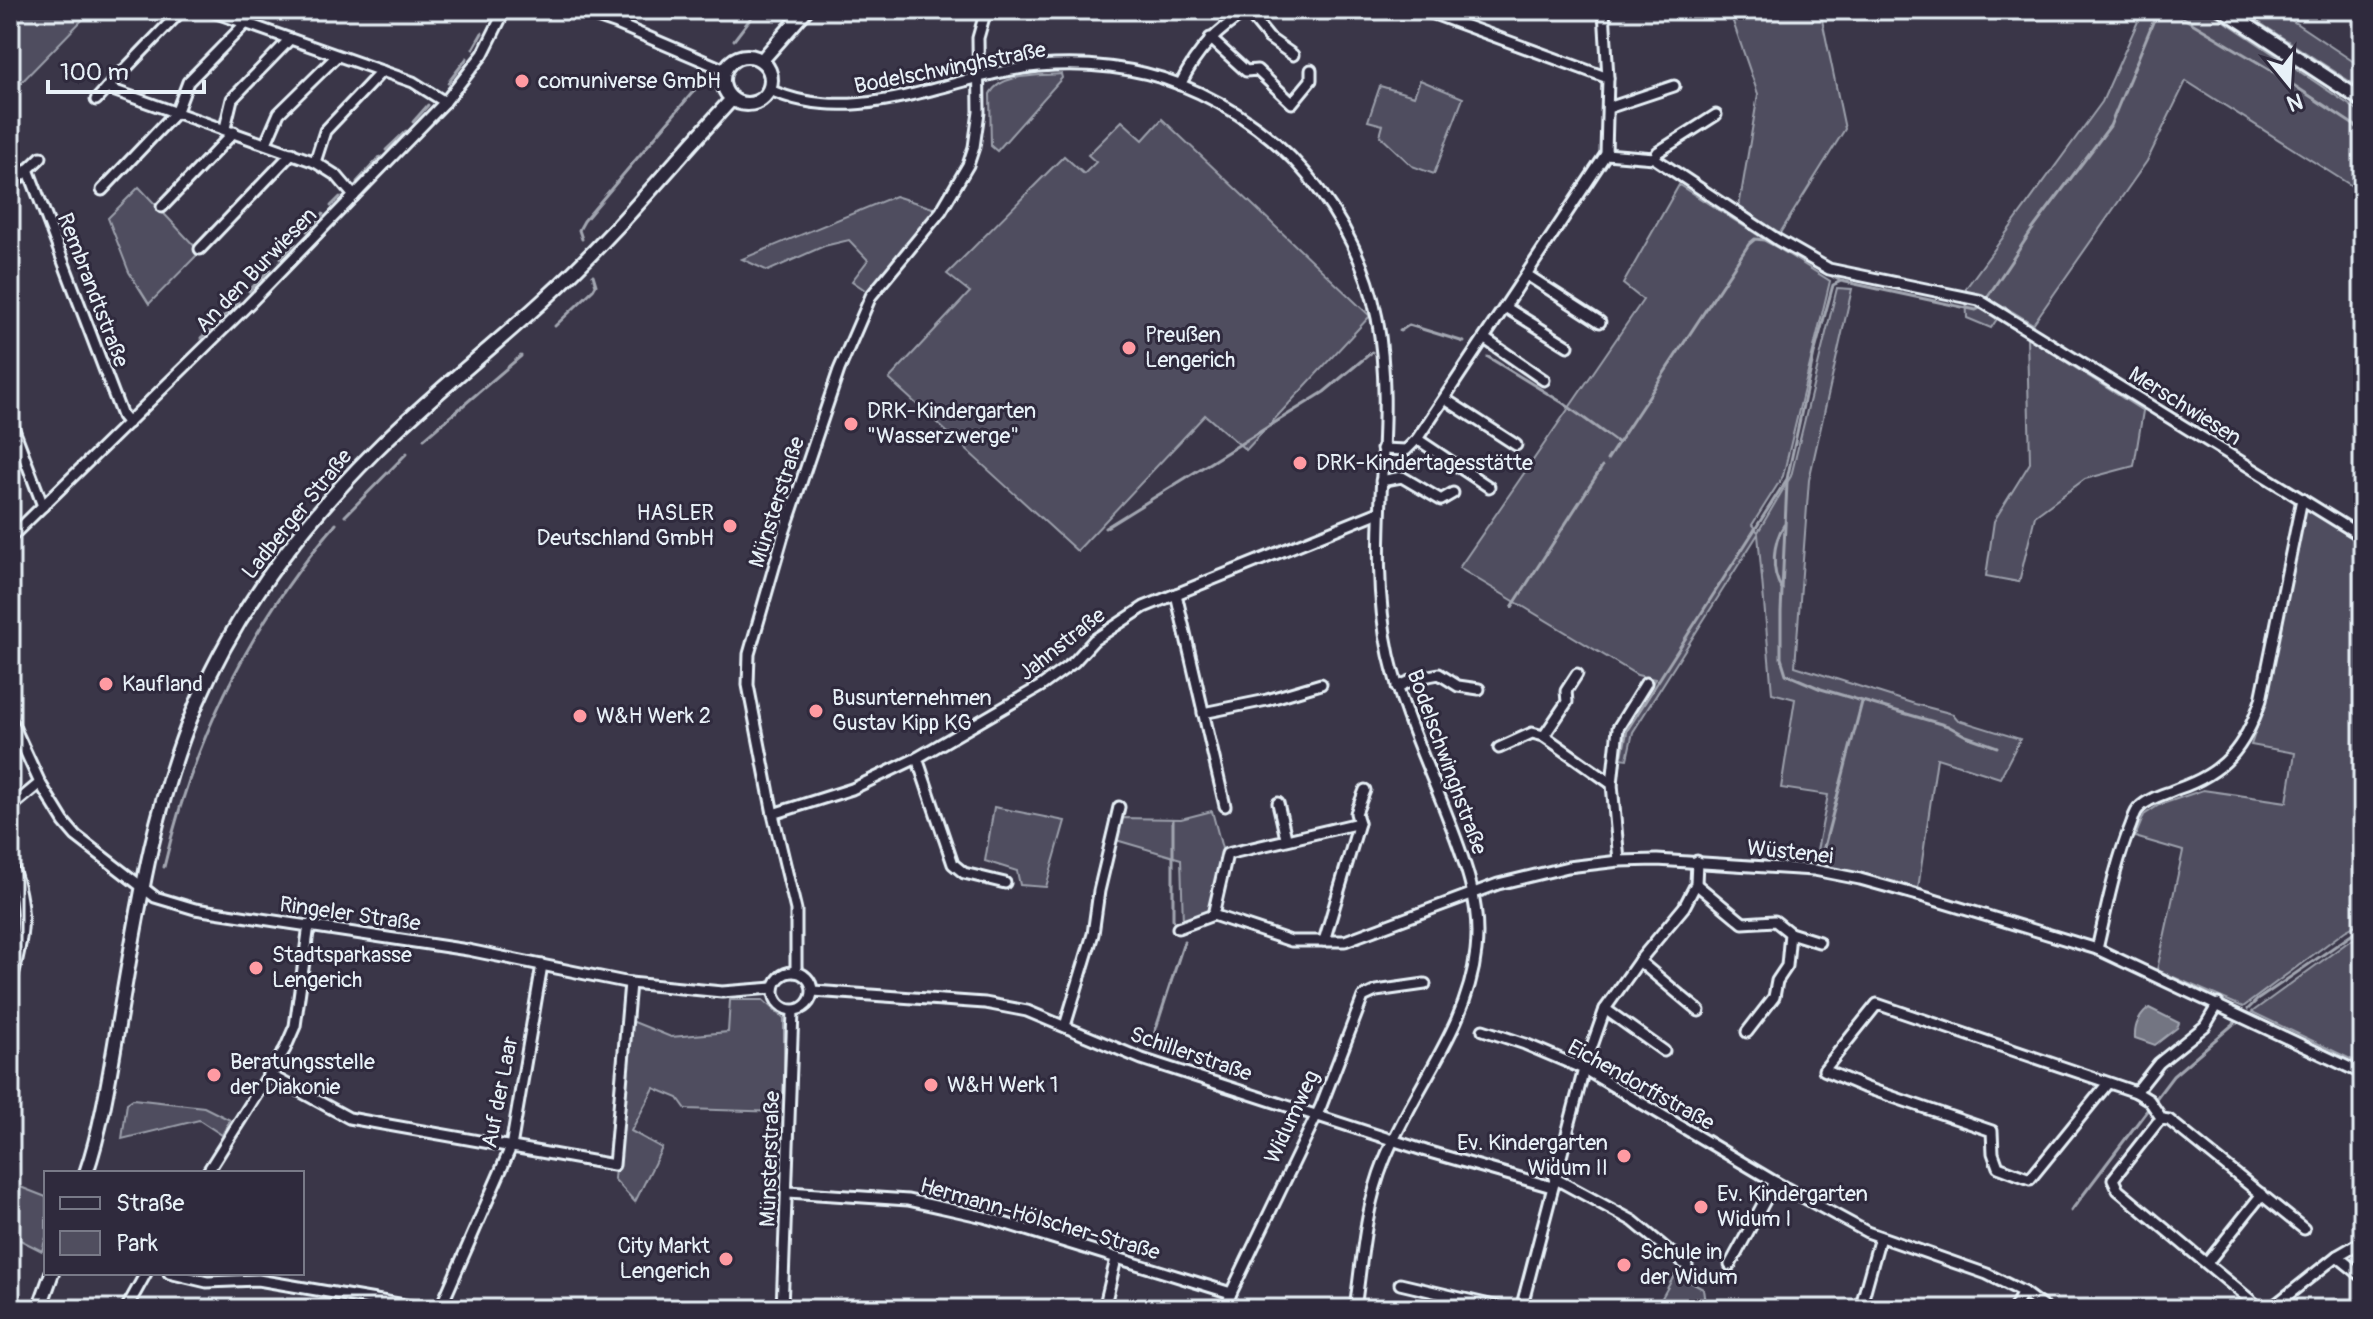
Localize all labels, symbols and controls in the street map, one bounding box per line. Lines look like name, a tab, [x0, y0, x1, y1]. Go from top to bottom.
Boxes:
street label: Bodelschwinghstraße	[852, 36, 1048, 100]
scale bar	[48, 44, 204, 94]
north arrow	[2249, 44, 2329, 124]
text: 100 m	[60, 58, 129, 87]
place label: comuniverse GmbH	[538, 67, 721, 95]
marker: comuniverse GmbH	[513, 72, 531, 90]
text: N	[2283, 86, 2306, 118]
street label: An den Burwiesen	[189, 201, 323, 339]
street label: Rembrandtstraße	[51, 209, 135, 371]
place label: Preußen Lengerich	[1145, 321, 1235, 374]
marker: Preußen Lengerich	[1120, 339, 1138, 357]
street label: Merschwiesen	[2123, 360, 2247, 452]
place label: DRK-Kindergarten "Wasserzwerge"	[867, 397, 1036, 450]
marker: DRK-Kindergarten "Wasserzwerge"	[842, 415, 860, 433]
street label: Münsterstraße	[743, 433, 811, 571]
street label: Ladberger Straße	[236, 443, 358, 585]
place label: DRK-Kindertagesstätte	[1316, 449, 1533, 477]
marker: DRK-Kindertagesstätte	[1291, 454, 1309, 472]
place label: HASLER Deutschland GmbH	[536, 499, 714, 552]
marker: HASLER Deutschland GmbH	[721, 517, 739, 535]
street label: Jahnstraße	[1013, 601, 1111, 687]
street label: Bodelschwinghstraße	[1401, 666, 1494, 859]
place label: Kaufland	[122, 670, 203, 698]
marker: Kaufland	[97, 675, 115, 693]
place label: Busunternehmen Gustav Kipp KG	[832, 684, 992, 737]
place label: W&H Werk 2	[596, 702, 711, 730]
marker: Busunternehmen Gustav Kipp KG	[807, 702, 825, 720]
marker: W&H Werk 2	[571, 707, 589, 725]
street label: Wüstenei	[1746, 834, 1835, 870]
street label: Ringeler Straße	[278, 890, 422, 938]
place label: Stadtsparkasse Lengerich	[272, 941, 412, 994]
marker: Stadtsparkasse Lengerich	[247, 959, 265, 977]
street label: Schillerstraße	[1126, 1020, 1256, 1088]
street label: Eichendorffstraße	[1563, 1033, 1720, 1137]
street label: Auf der Laar	[475, 1034, 525, 1150]
place label: Beratungsstelle der Diakonie	[230, 1048, 375, 1101]
marker: Beratungsstelle der Diakonie	[205, 1066, 223, 1084]
street label: Widumweg	[1258, 1066, 1326, 1168]
place label: W&H Werk 1	[947, 1071, 1058, 1099]
marker: W&H Werk 1	[922, 1076, 940, 1094]
street label: Münsterstraße	[754, 1090, 786, 1228]
place label: Ev. Kindergarten Widum II	[1457, 1129, 1608, 1182]
marker: Ev. Kindergarten Widum II	[1615, 1147, 1633, 1165]
legend	[44, 1171, 304, 1275]
street label: Hermann-Hölscher-Straße	[917, 1171, 1163, 1267]
place label: Ev. Kindergarten Widum I	[1717, 1180, 1868, 1233]
text: Straße	[116, 1189, 184, 1218]
marker: Ev. Kindergarten Widum I	[1692, 1198, 1710, 1216]
text: Park	[116, 1229, 158, 1258]
place label: City Markt Lengerich	[618, 1232, 710, 1285]
place label: Schule in der Widum	[1640, 1238, 1738, 1291]
marker: City Markt Lengerich	[717, 1250, 735, 1268]
marker: Schule in der Widum	[1615, 1256, 1633, 1274]

